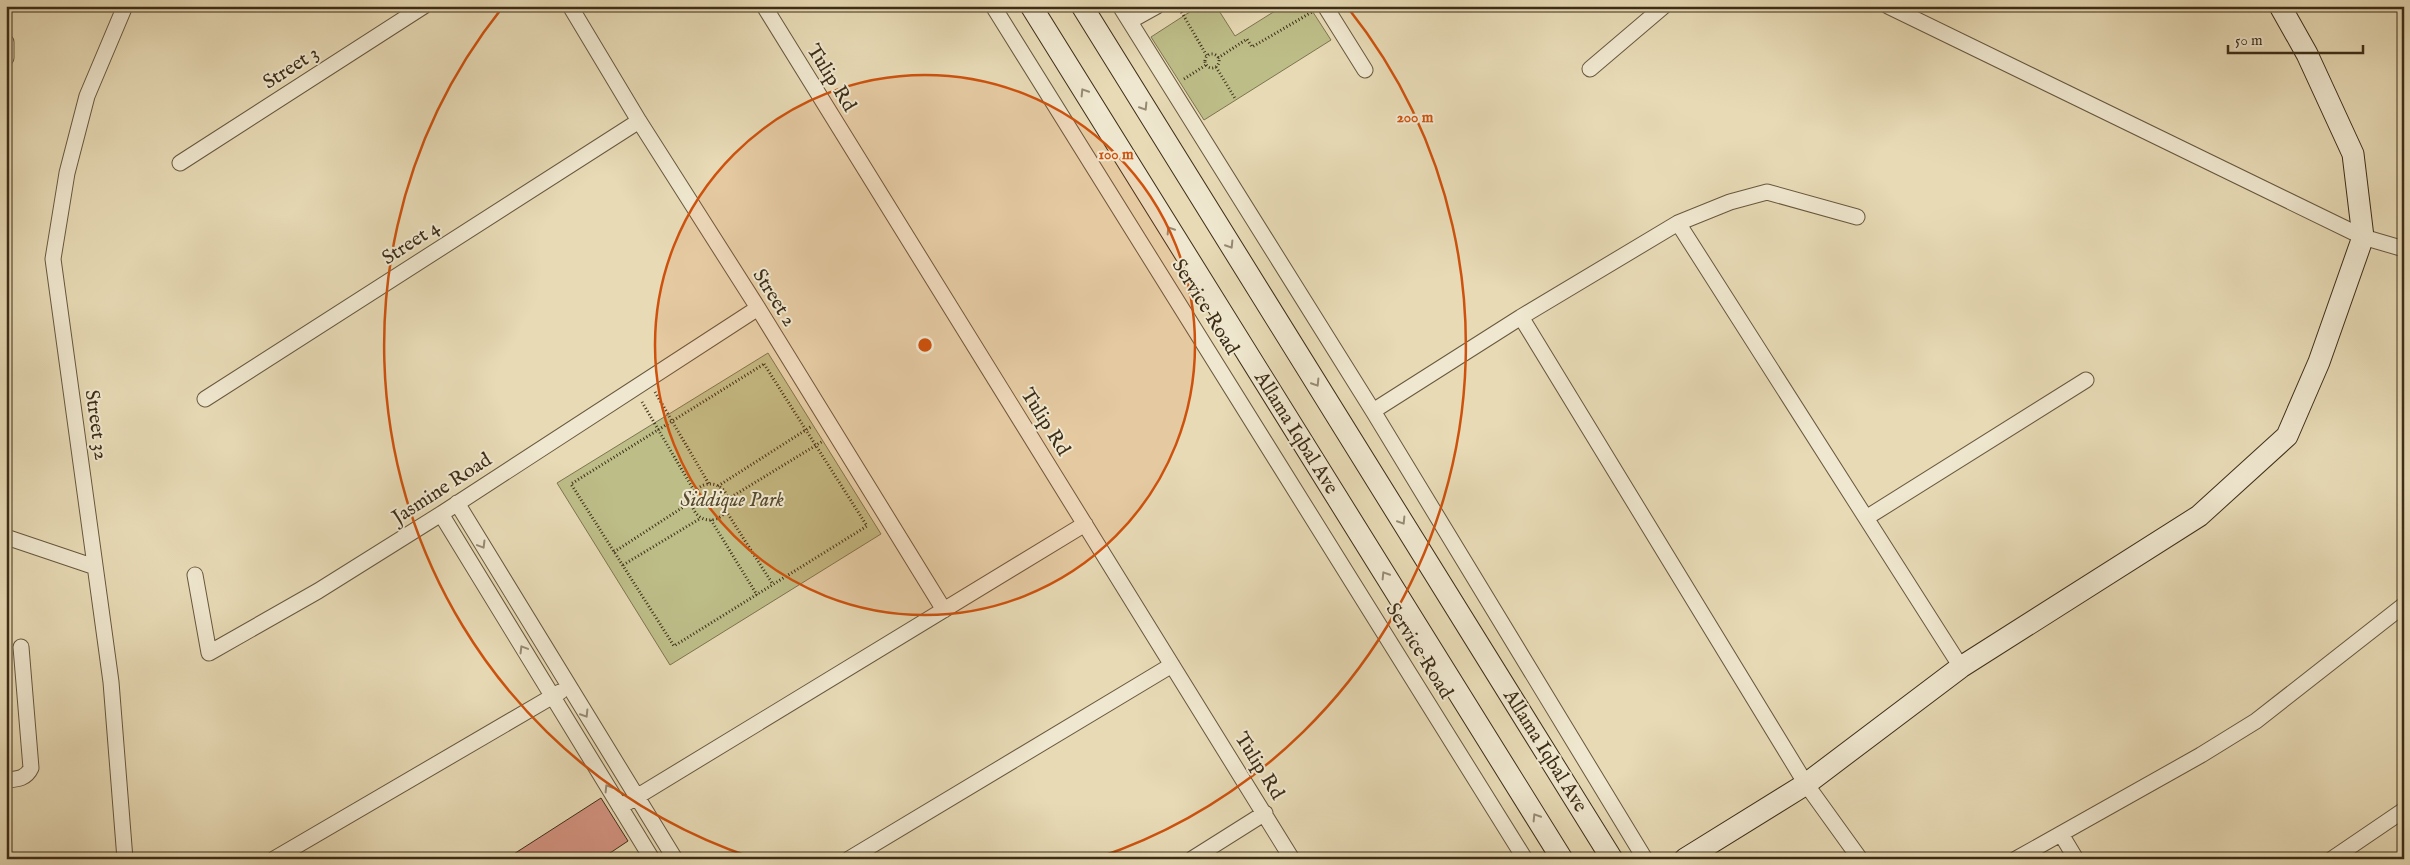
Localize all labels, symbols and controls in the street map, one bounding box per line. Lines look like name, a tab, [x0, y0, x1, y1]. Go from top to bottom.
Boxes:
scale bar	[2228, 22, 2362, 54]
text: 50 m	[2235, 31, 2263, 50]
street label: Tulip Rd	[801, 40, 862, 117]
street label: Street 3	[258, 41, 324, 95]
one-way arrow	[1081, 88, 1090, 97]
one-way arrow	[1138, 102, 1148, 111]
text: 200 m	[1397, 108, 1434, 127]
text: 100 m	[1098, 145, 1134, 164]
street label: Street 4	[377, 215, 445, 271]
one-way arrow	[1166, 226, 1176, 235]
one-way arrow	[1224, 240, 1233, 249]
street label: Service Road	[1166, 254, 1244, 360]
street label: Street 2	[747, 264, 801, 332]
centre of rings	[916, 336, 934, 354]
street label: Allama Iqbal Ave	[1248, 366, 1344, 499]
one-way arrow	[1310, 378, 1319, 387]
street label: Tulip Rd	[1015, 384, 1076, 461]
street label: Street 32	[79, 388, 113, 462]
street label: Jasmine Road	[386, 447, 497, 531]
park label: Siddique Park	[680, 488, 784, 513]
one-way arrow	[1395, 516, 1405, 525]
one-way arrow	[476, 540, 486, 549]
one-way arrow	[1382, 572, 1392, 581]
street label: Service Road	[1380, 598, 1458, 704]
one-way arrow	[519, 646, 529, 655]
street label: Allama Iqbal Ave	[1497, 684, 1593, 817]
one-way arrow	[578, 709, 588, 718]
street label: Tulip Rd	[1229, 728, 1290, 805]
one-way arrow	[605, 784, 615, 793]
one-way arrow	[1533, 814, 1542, 823]

